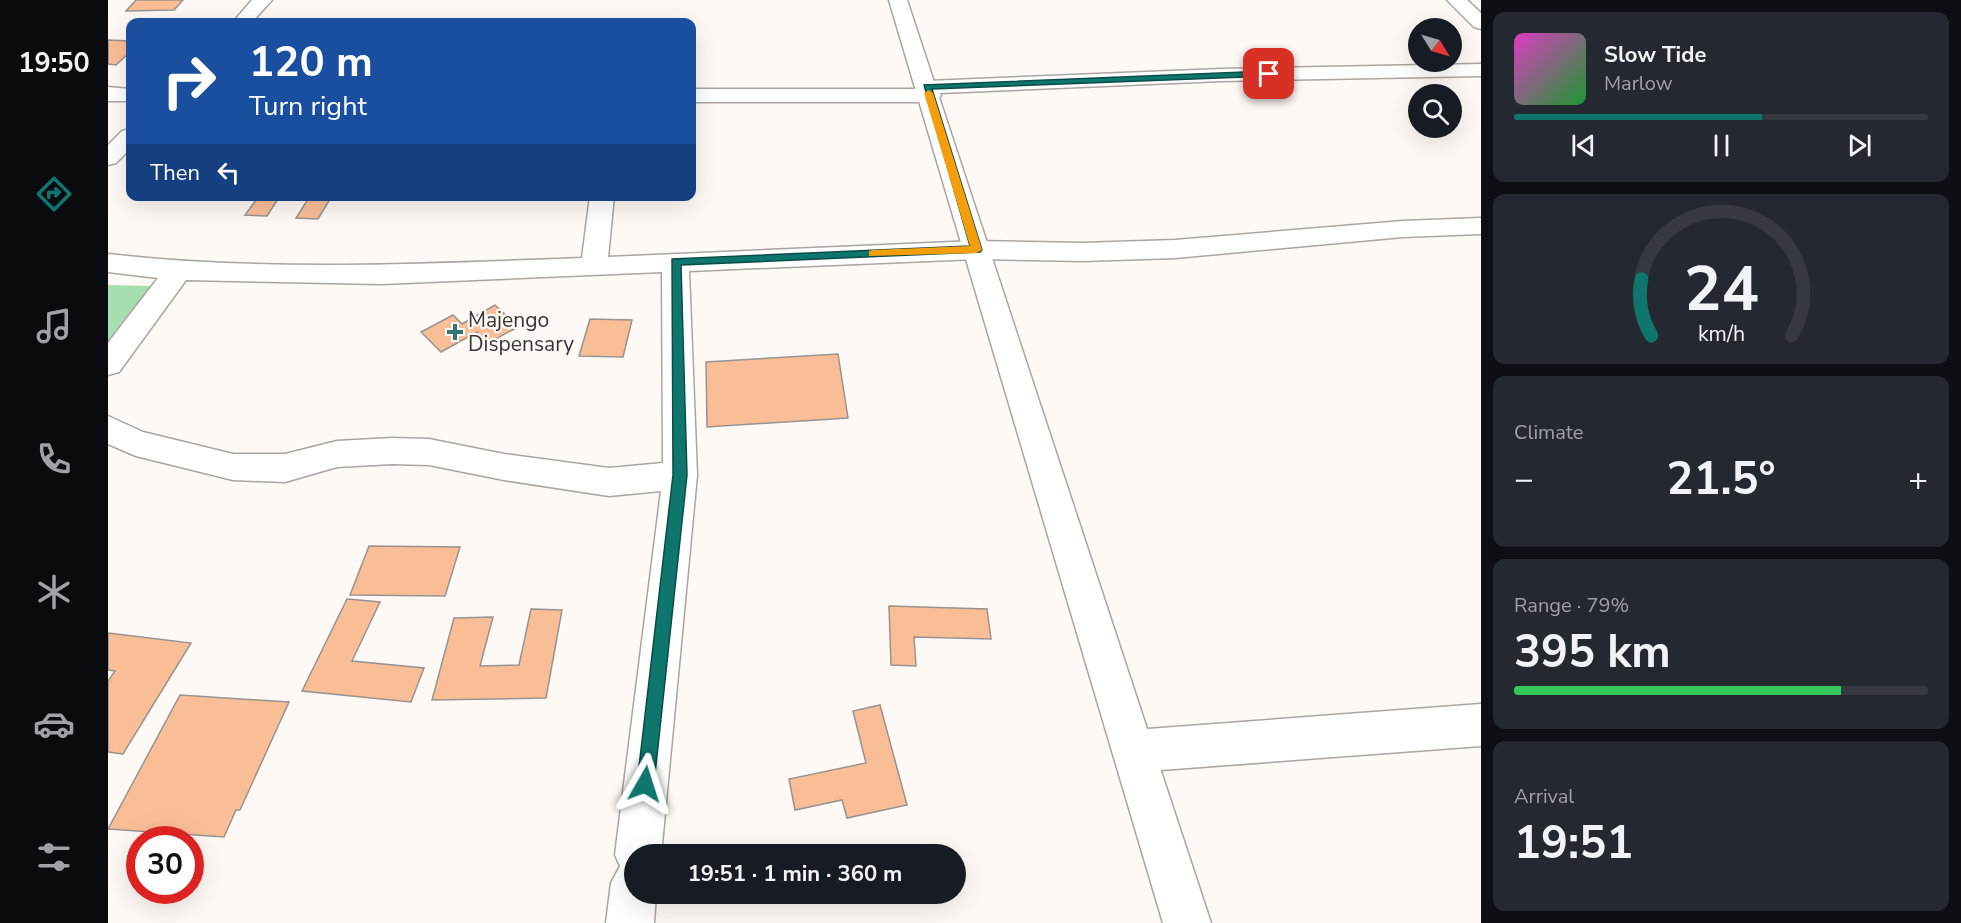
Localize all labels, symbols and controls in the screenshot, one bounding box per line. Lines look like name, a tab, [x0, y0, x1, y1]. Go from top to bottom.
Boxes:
north arrow	[1408, 18, 1462, 72]
map controls	[1408, 18, 1462, 138]
text: 120 m	[249, 34, 373, 91]
text: Slow Tide	[1604, 40, 1706, 70]
icon: right	[150, 42, 228, 120]
text: 19:50	[18, 45, 90, 82]
pin	[1243, 48, 1294, 99]
icon: arrive	[1252, 57, 1285, 90]
text: Marlow	[1604, 70, 1672, 97]
button: search	[1408, 84, 1462, 138]
text: Turn right	[249, 88, 367, 125]
icon: previous	[1567, 129, 1600, 162]
icon: pause	[1705, 129, 1738, 162]
icon: next	[1843, 129, 1876, 162]
icon: left	[212, 156, 245, 189]
text: Then	[150, 158, 200, 188]
icon: directions	[33, 173, 75, 215]
text: 24	[1684, 247, 1758, 332]
icon: music	[33, 305, 75, 347]
place label: Majengo Dispensary	[468, 306, 574, 358]
text: km/h	[1697, 320, 1745, 350]
marker: Majengo Dispensary	[446, 323, 464, 341]
text: Climate	[1514, 419, 1583, 446]
icon: phone	[33, 438, 75, 480]
text: 21.5°	[1666, 449, 1776, 510]
text: −	[1514, 457, 1534, 502]
text: +	[1908, 457, 1928, 502]
icon: climate	[33, 571, 75, 613]
text: Range · 79%	[1514, 592, 1629, 619]
text: 395 km	[1514, 622, 1671, 683]
icon: car	[33, 703, 75, 745]
position arrow	[613, 752, 677, 816]
text: Arrival	[1514, 783, 1574, 810]
text: 19:51	[1514, 813, 1633, 874]
speed limit sign: 30	[126, 826, 204, 904]
icon: filters	[33, 836, 75, 878]
text: 19:51 · 1 min · 360 m	[688, 859, 902, 889]

